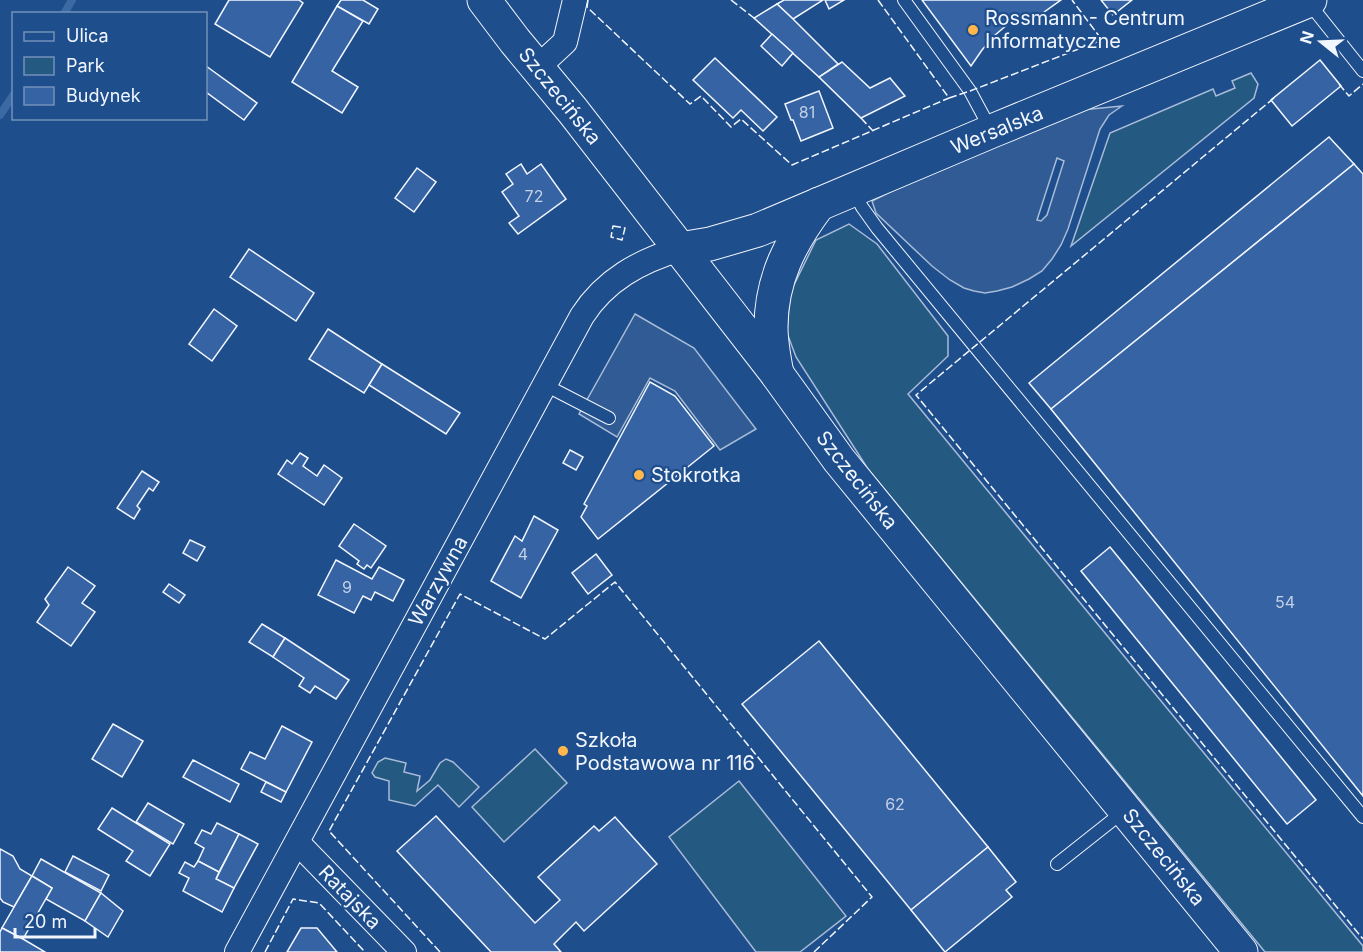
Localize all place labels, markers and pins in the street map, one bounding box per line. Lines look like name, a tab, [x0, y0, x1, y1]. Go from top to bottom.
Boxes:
place label: Rossmann - Centrum Informatyczne	[985, 6, 1185, 53]
marker: Rossmann - Centrum Informatyczne	[966, 23, 980, 37]
place label: Stokrotka	[651, 463, 741, 487]
marker: Stokrotka	[632, 468, 646, 482]
place label: Szkoła Podstawowa nr 116	[575, 728, 755, 775]
marker: Szkoła Podstawowa nr 116	[556, 744, 570, 758]

